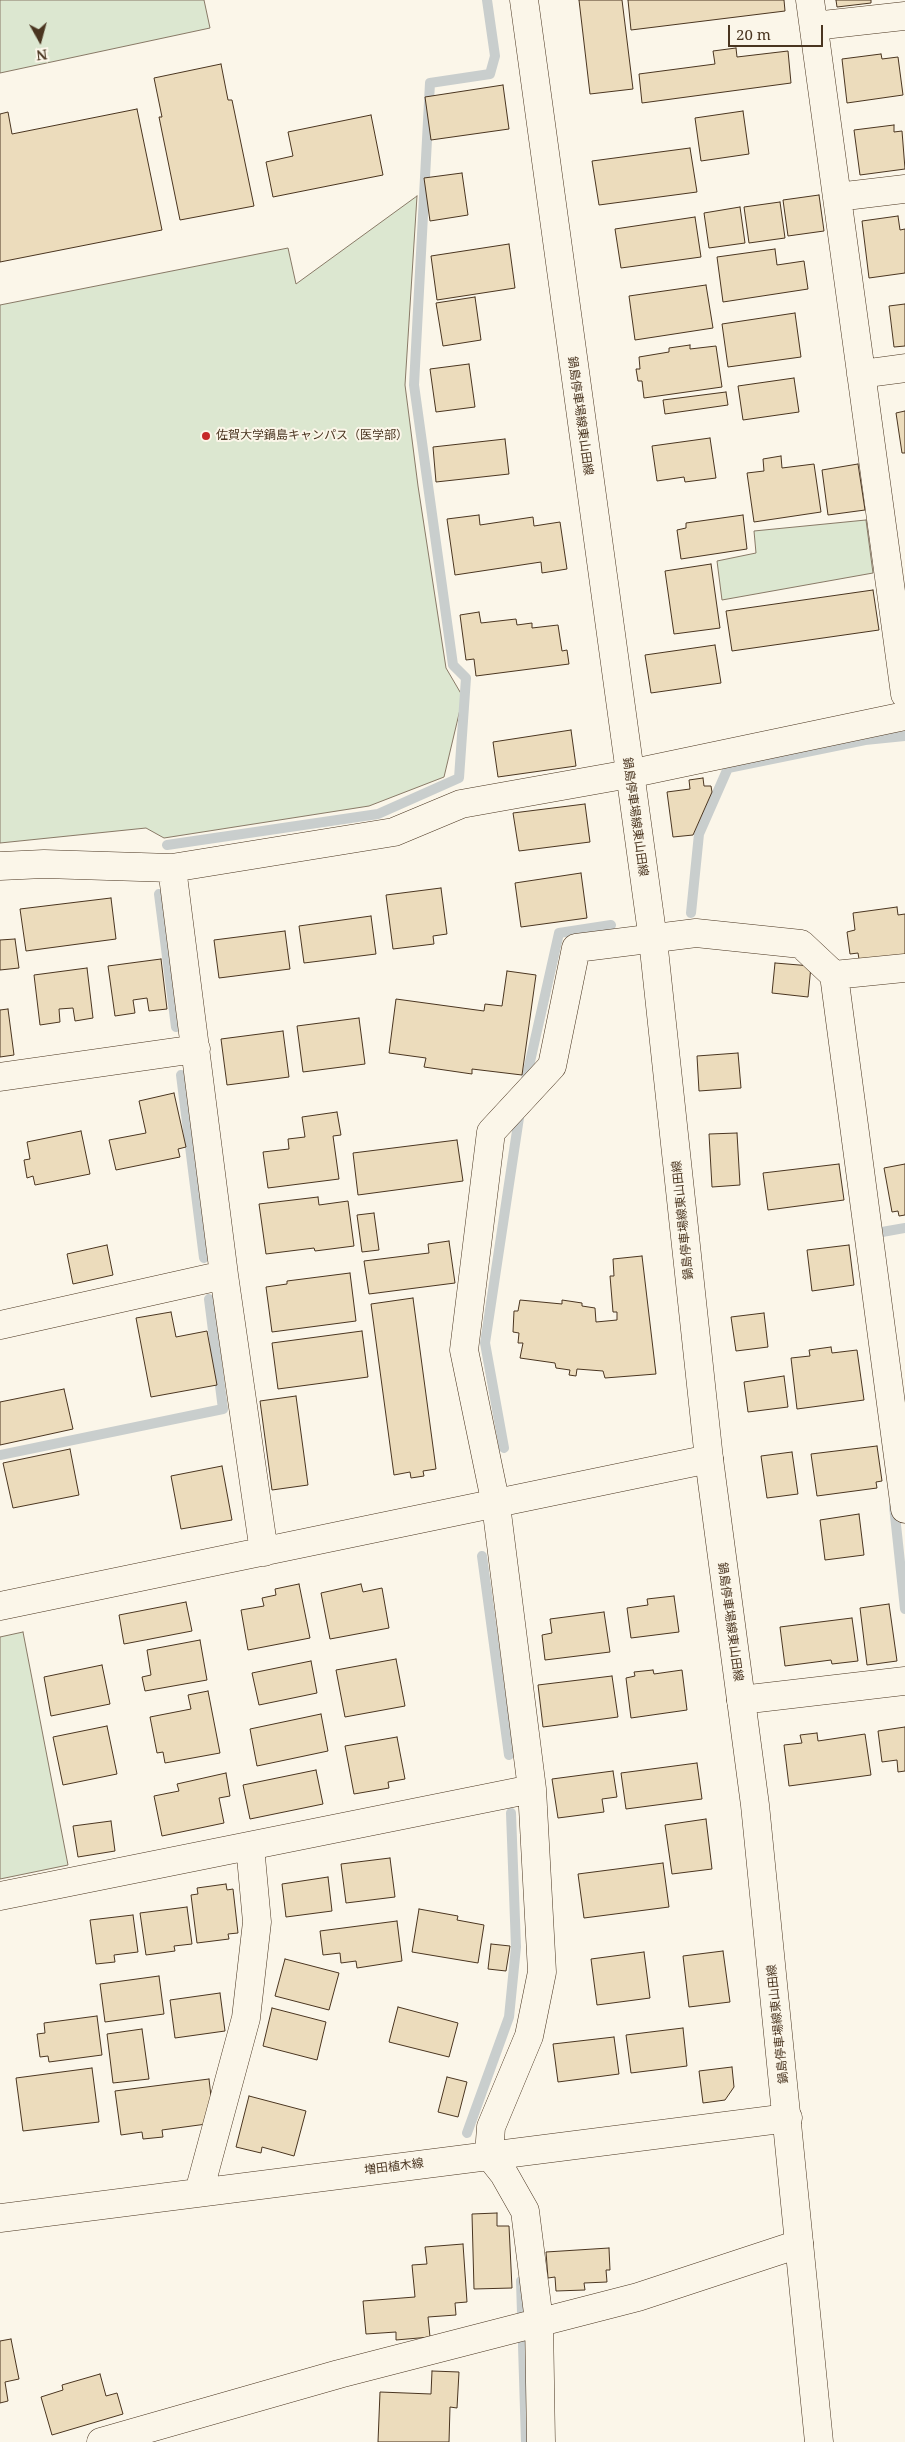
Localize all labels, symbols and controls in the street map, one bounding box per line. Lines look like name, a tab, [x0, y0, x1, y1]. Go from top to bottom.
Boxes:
north arrow	[15, 15, 65, 65]
scale bar	[730, 15, 825, 47]
text: 20 m	[736, 24, 771, 44]
text: N	[35, 45, 49, 65]
street label: 鍋島停車場線東山田線	[565, 356, 595, 476]
place label: 佐賀大学鍋島キャンパス（医学部）	[216, 429, 408, 443]
marker: 佐賀大学鍋島キャンパス（医学部）	[200, 430, 212, 442]
street label: 鍋島停車場線東山田線	[620, 757, 650, 877]
street label: 鍋島停車場線東山田線	[670, 1160, 696, 1280]
street label: 鍋島停車場線東山田線	[715, 1562, 745, 1682]
street label: 鍋島停車場線東山田線	[765, 1964, 791, 2084]
street label: 増田植木線	[363, 2156, 425, 2178]

